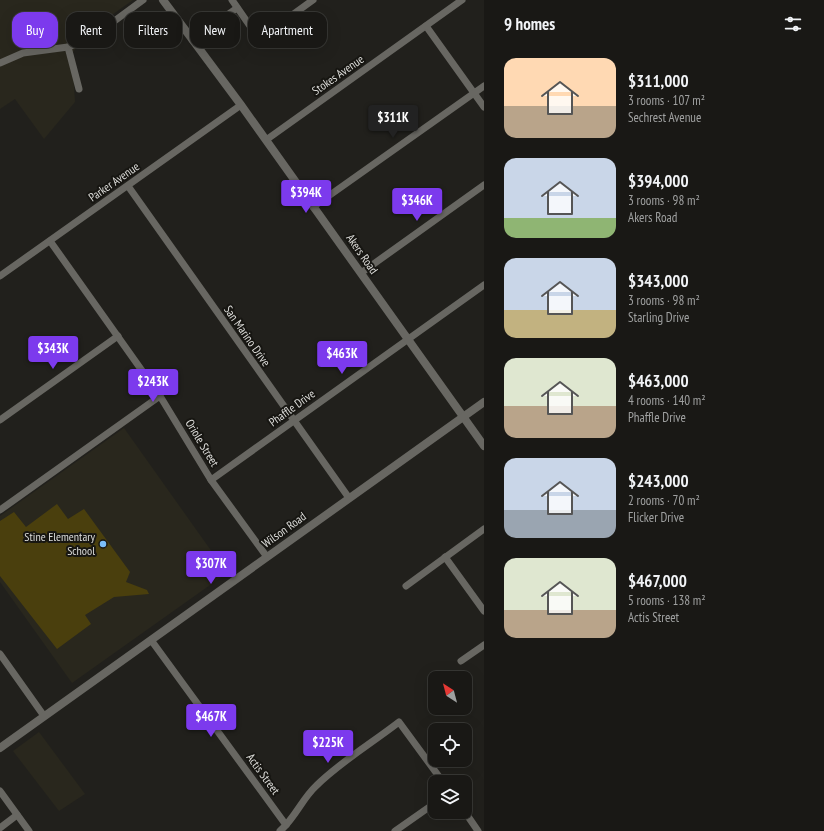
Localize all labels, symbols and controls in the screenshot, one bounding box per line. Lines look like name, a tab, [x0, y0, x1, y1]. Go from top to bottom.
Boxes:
chip: Buy	[12, 12, 58, 48]
chip: Rent	[66, 12, 116, 48]
chip: Filters	[124, 12, 182, 48]
chip: New	[190, 12, 240, 48]
chip: Apartment	[248, 12, 327, 48]
text: 9 homes	[504, 13, 555, 35]
icon: filters	[782, 13, 804, 35]
street label: Stokes Avenue	[309, 51, 366, 98]
text: $311,000	[628, 70, 689, 92]
icon: home	[536, 74, 584, 122]
text: 3 rooms · 107 m²	[628, 92, 705, 109]
pin: $311K	[365, 105, 421, 139]
text: $311K	[377, 109, 409, 126]
text: Sechrest Avenue	[628, 109, 701, 126]
street label: Parker Avenue	[85, 159, 142, 205]
text: $394,000	[628, 170, 689, 192]
icon: home	[536, 174, 584, 222]
pin: $394K	[278, 180, 334, 214]
text: $394K	[290, 184, 322, 201]
pin: $346K	[389, 188, 445, 222]
text: $346K	[401, 192, 433, 209]
text: 3 rooms · 98 m²	[628, 192, 700, 209]
text: Akers Road	[628, 209, 677, 226]
street label: Akers Road	[343, 231, 382, 277]
text: $343,000	[628, 270, 689, 292]
icon: home	[536, 274, 584, 322]
text: 3 rooms · 98 m²	[628, 292, 700, 309]
street label: San Marino Drive	[221, 302, 274, 369]
text: Starling Drive	[628, 309, 689, 326]
pin: $343K	[25, 336, 81, 370]
text: $343K	[37, 340, 69, 357]
pin: $463K	[314, 341, 370, 375]
text: $463K	[326, 345, 358, 362]
pin: $243K	[125, 369, 181, 403]
text: $463,000	[628, 370, 689, 392]
text: $243K	[137, 373, 169, 390]
icon: home	[536, 374, 584, 422]
street label: Phaffle Drive	[266, 386, 318, 429]
text: 4 rooms · 140 m²	[628, 392, 706, 409]
text: Phaffle Drive	[628, 409, 686, 426]
street label: Oriole Street	[182, 416, 223, 470]
text: $243,000	[628, 470, 689, 492]
icon: home	[536, 474, 584, 522]
text: 2 rooms · 70 m²	[628, 492, 700, 509]
street label: Wilson Road	[259, 509, 309, 551]
text: Flicker Drive	[628, 509, 684, 526]
place label: Stine Elementary School	[24, 529, 95, 558]
marker: Stine Elementary School	[98, 539, 108, 549]
pin: $307K	[183, 551, 239, 585]
text: $307K	[195, 555, 227, 572]
text: $467,000	[628, 570, 687, 592]
icon: home	[536, 574, 584, 622]
text: 5 rooms · 138 m²	[628, 592, 706, 609]
text: Actis Street	[628, 609, 679, 626]
north arrow	[428, 671, 472, 715]
map controls	[428, 671, 472, 819]
pin: $467K	[183, 704, 239, 738]
text: $467K	[195, 708, 227, 725]
button: locate	[428, 723, 472, 767]
pin: $225K	[300, 730, 356, 764]
text: $225K	[312, 734, 344, 751]
street label: Actis Street	[243, 750, 284, 798]
button: layers	[428, 775, 472, 819]

